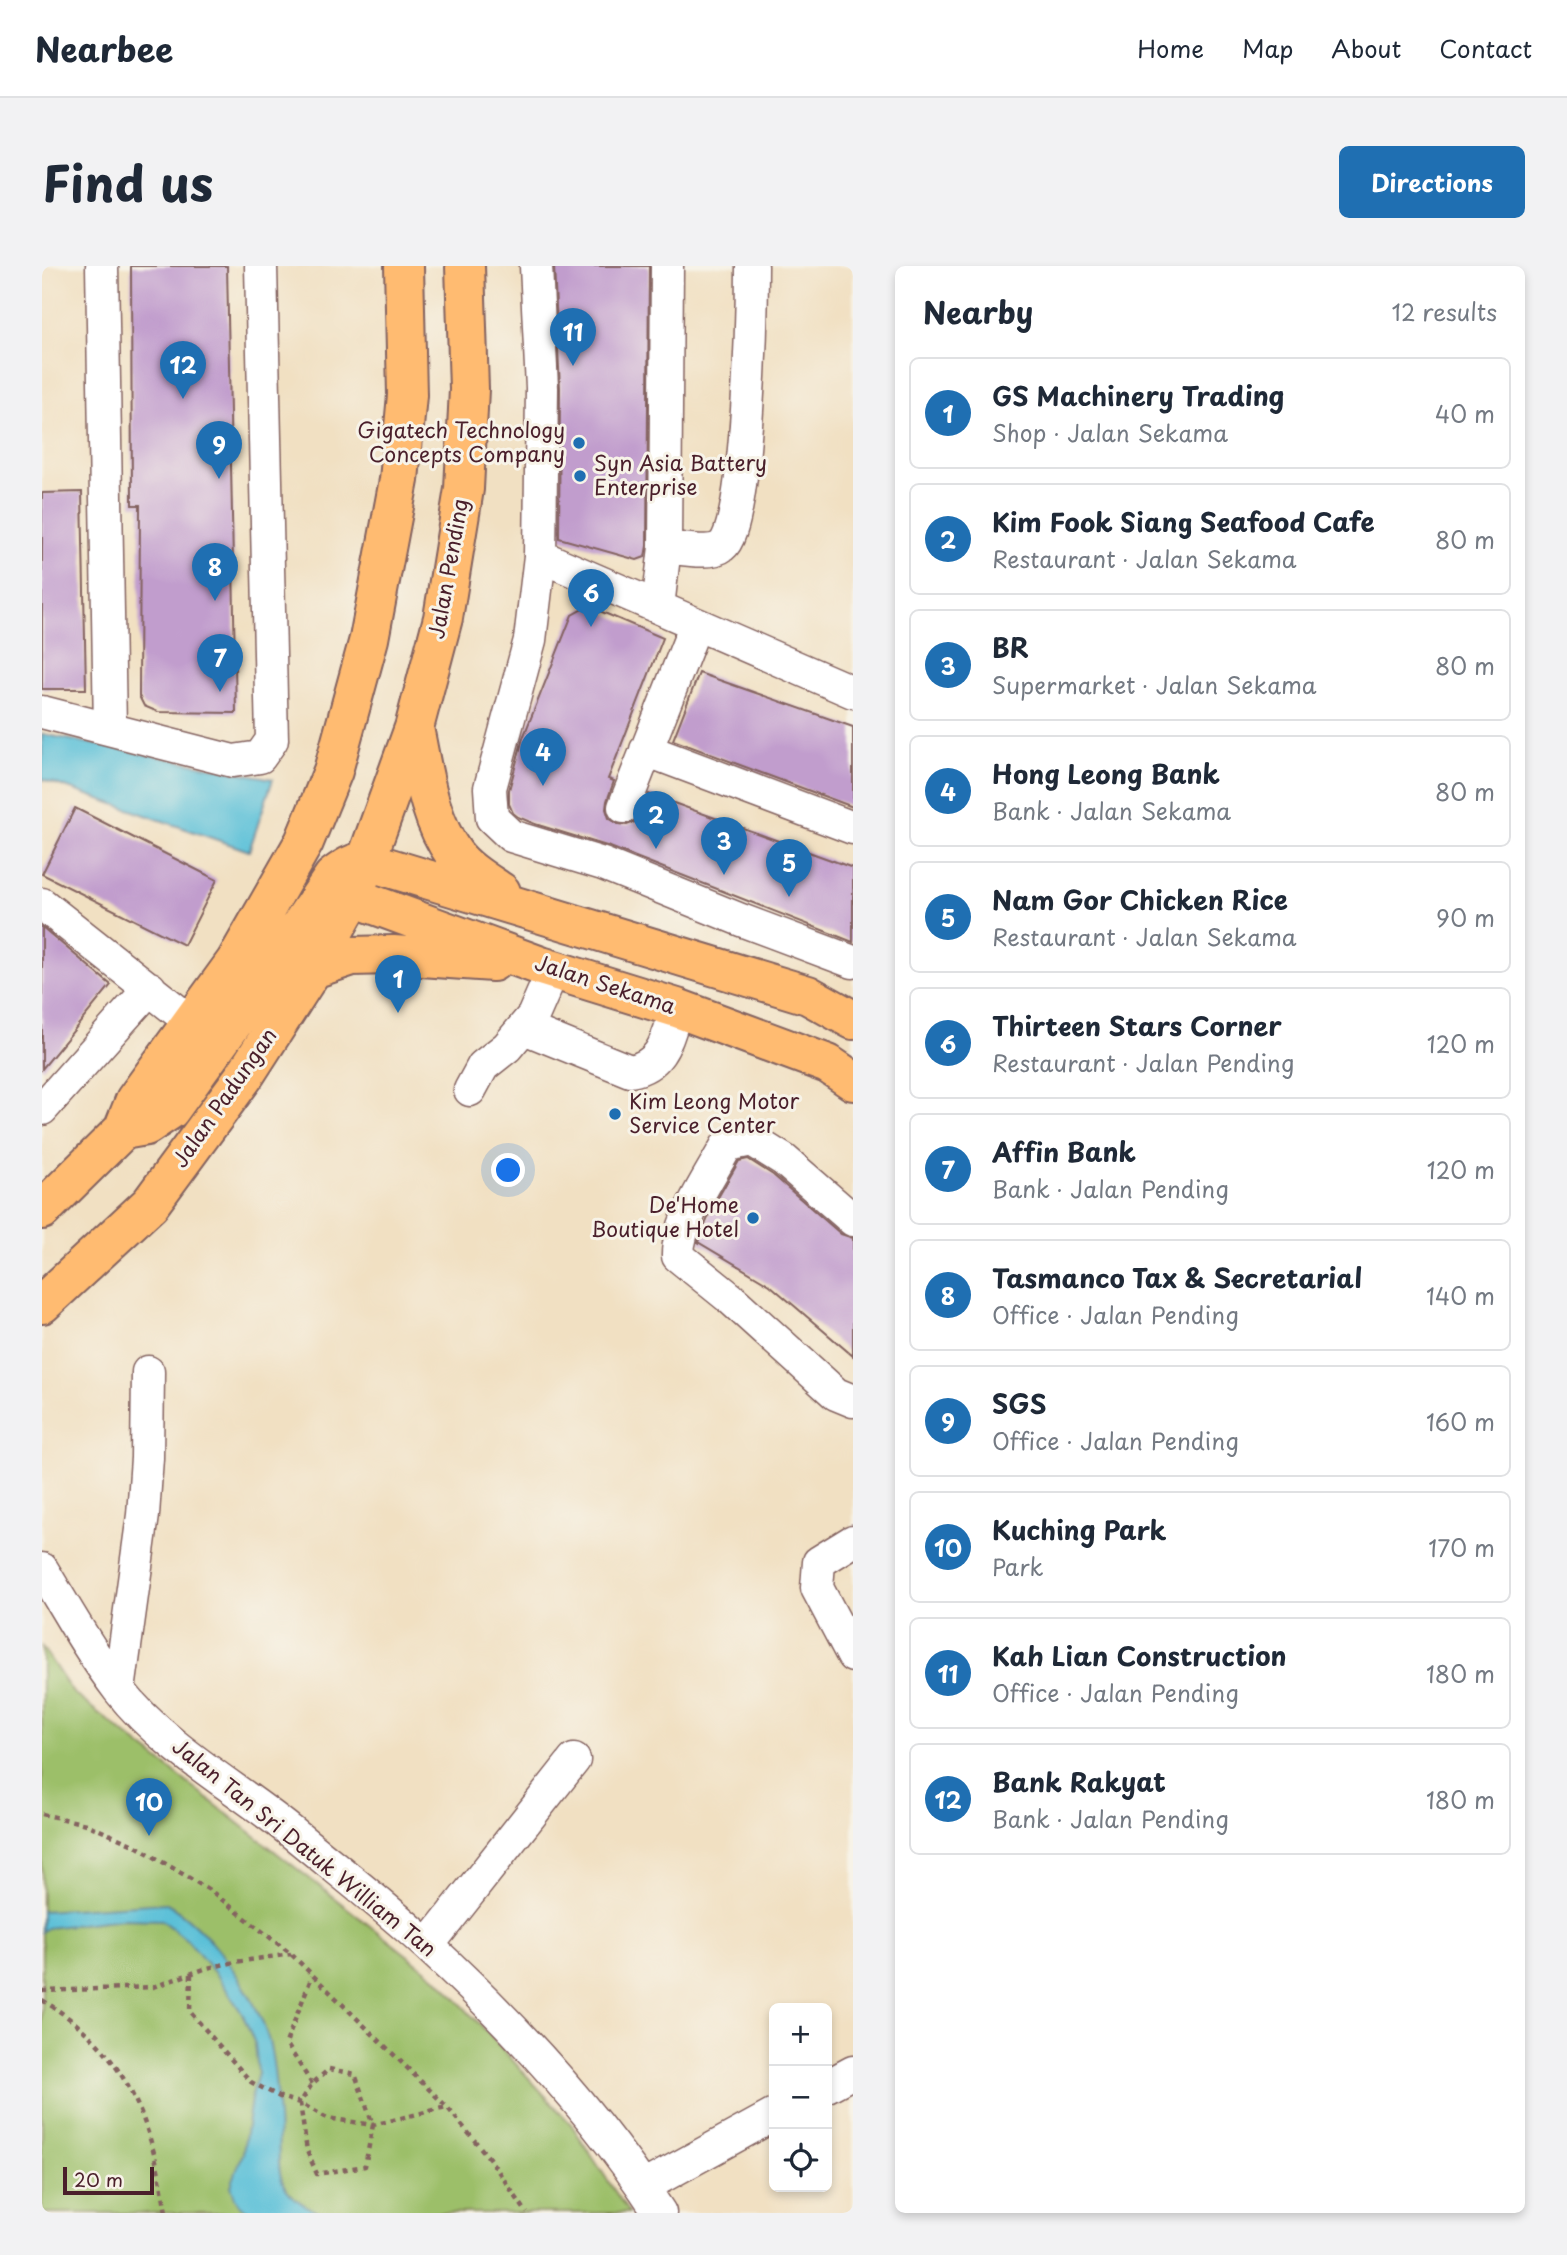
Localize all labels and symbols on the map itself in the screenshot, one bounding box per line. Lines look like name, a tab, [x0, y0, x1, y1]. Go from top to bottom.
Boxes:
pin: 11	[550, 308, 596, 366]
pin: 12	[160, 341, 206, 399]
place label: Gigatech Technology Concepts Company	[357, 413, 565, 469]
pin: 9	[196, 421, 242, 479]
marker: Gigatech Technology Concepts Company	[571, 435, 587, 451]
place label: Syn Asia Battery Enterprise	[594, 446, 767, 502]
marker: Syn Asia Battery Enterprise	[572, 468, 588, 484]
street label: Jalan Pending	[419, 496, 475, 641]
pin: 8	[192, 543, 238, 601]
pin: 6	[568, 569, 614, 627]
pin: 7	[197, 634, 243, 692]
pin: 4	[520, 728, 566, 786]
pin: 2	[633, 791, 679, 849]
pin: 3	[701, 817, 747, 875]
pin: 5	[766, 839, 812, 897]
street label: Jalan Sekama	[531, 945, 681, 1021]
pin: 1	[375, 955, 421, 1013]
street label: Jalan Padungan	[163, 1020, 284, 1173]
place label: Kim Leong Motor Service Center	[629, 1084, 799, 1140]
marker: Kim Leong Motor Service Center	[607, 1106, 623, 1122]
your location	[491, 1153, 525, 1187]
place label: De'Home Boutique Hotel	[591, 1188, 739, 1244]
marker: De'Home Boutique Hotel	[745, 1210, 761, 1226]
street label: Jalan Tan Sri Datuk William Tan	[166, 1729, 444, 1963]
pin: 10	[126, 1778, 172, 1836]
scale bar	[63, 2164, 154, 2196]

